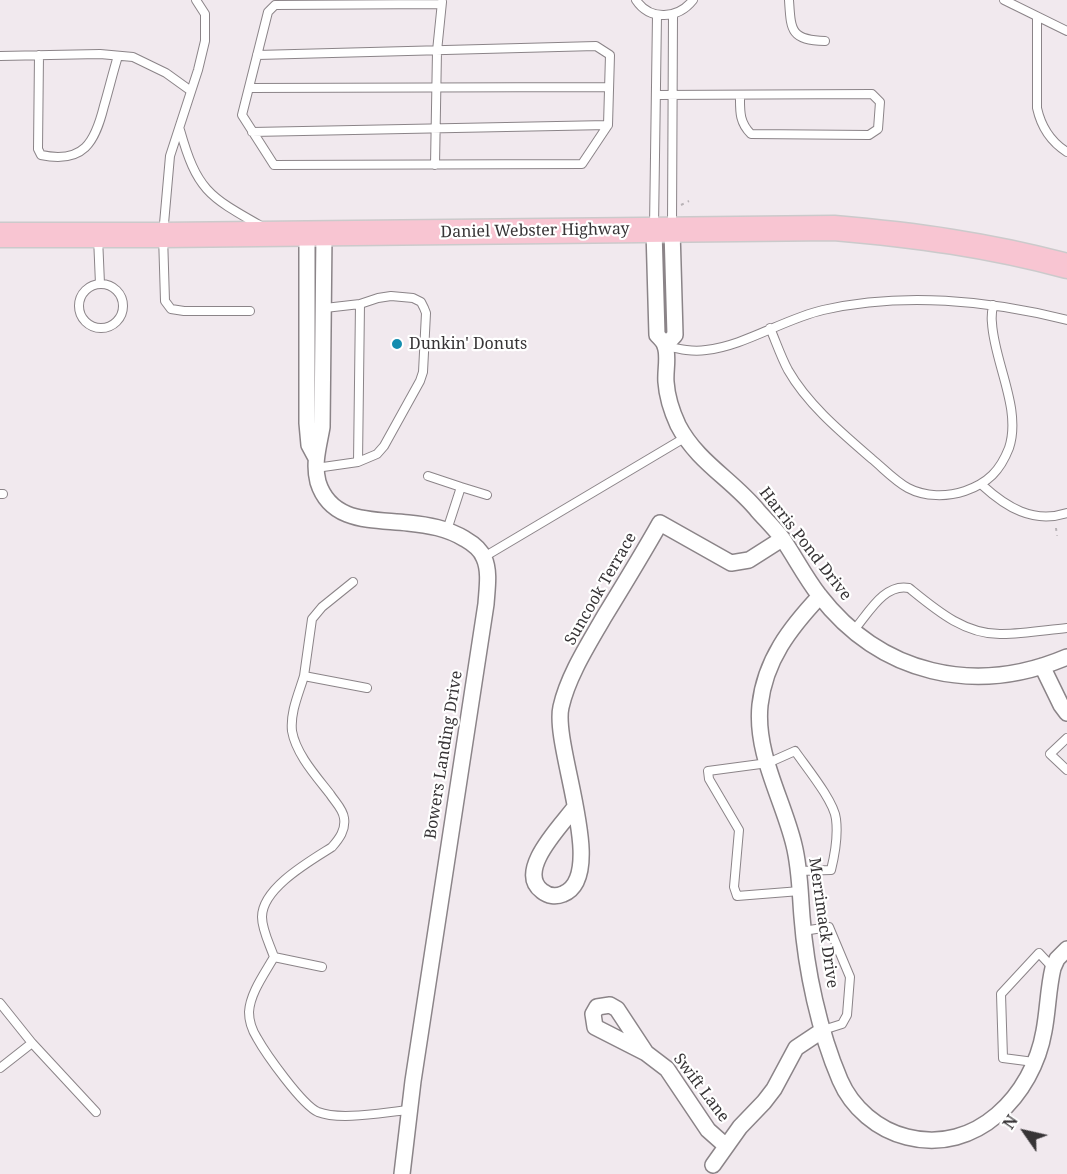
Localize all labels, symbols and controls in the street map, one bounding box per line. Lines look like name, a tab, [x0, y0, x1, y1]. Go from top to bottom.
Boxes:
street label: Daniel Webster Highway	[440, 220, 630, 242]
place label: Dunkin' Donuts	[409, 334, 527, 354]
marker: Dunkin' Donuts	[390, 337, 404, 351]
street label: Harris Pond Drive	[755, 483, 855, 605]
street label: Suncook Terrace	[561, 529, 641, 649]
street label: Bowers Landing Drive	[421, 669, 467, 841]
street label: Merrimack Drive	[804, 857, 842, 989]
street label: Swift Lane	[669, 1050, 733, 1126]
north arrow	[995, 1102, 1055, 1162]
text: N	[997, 1111, 1023, 1133]

